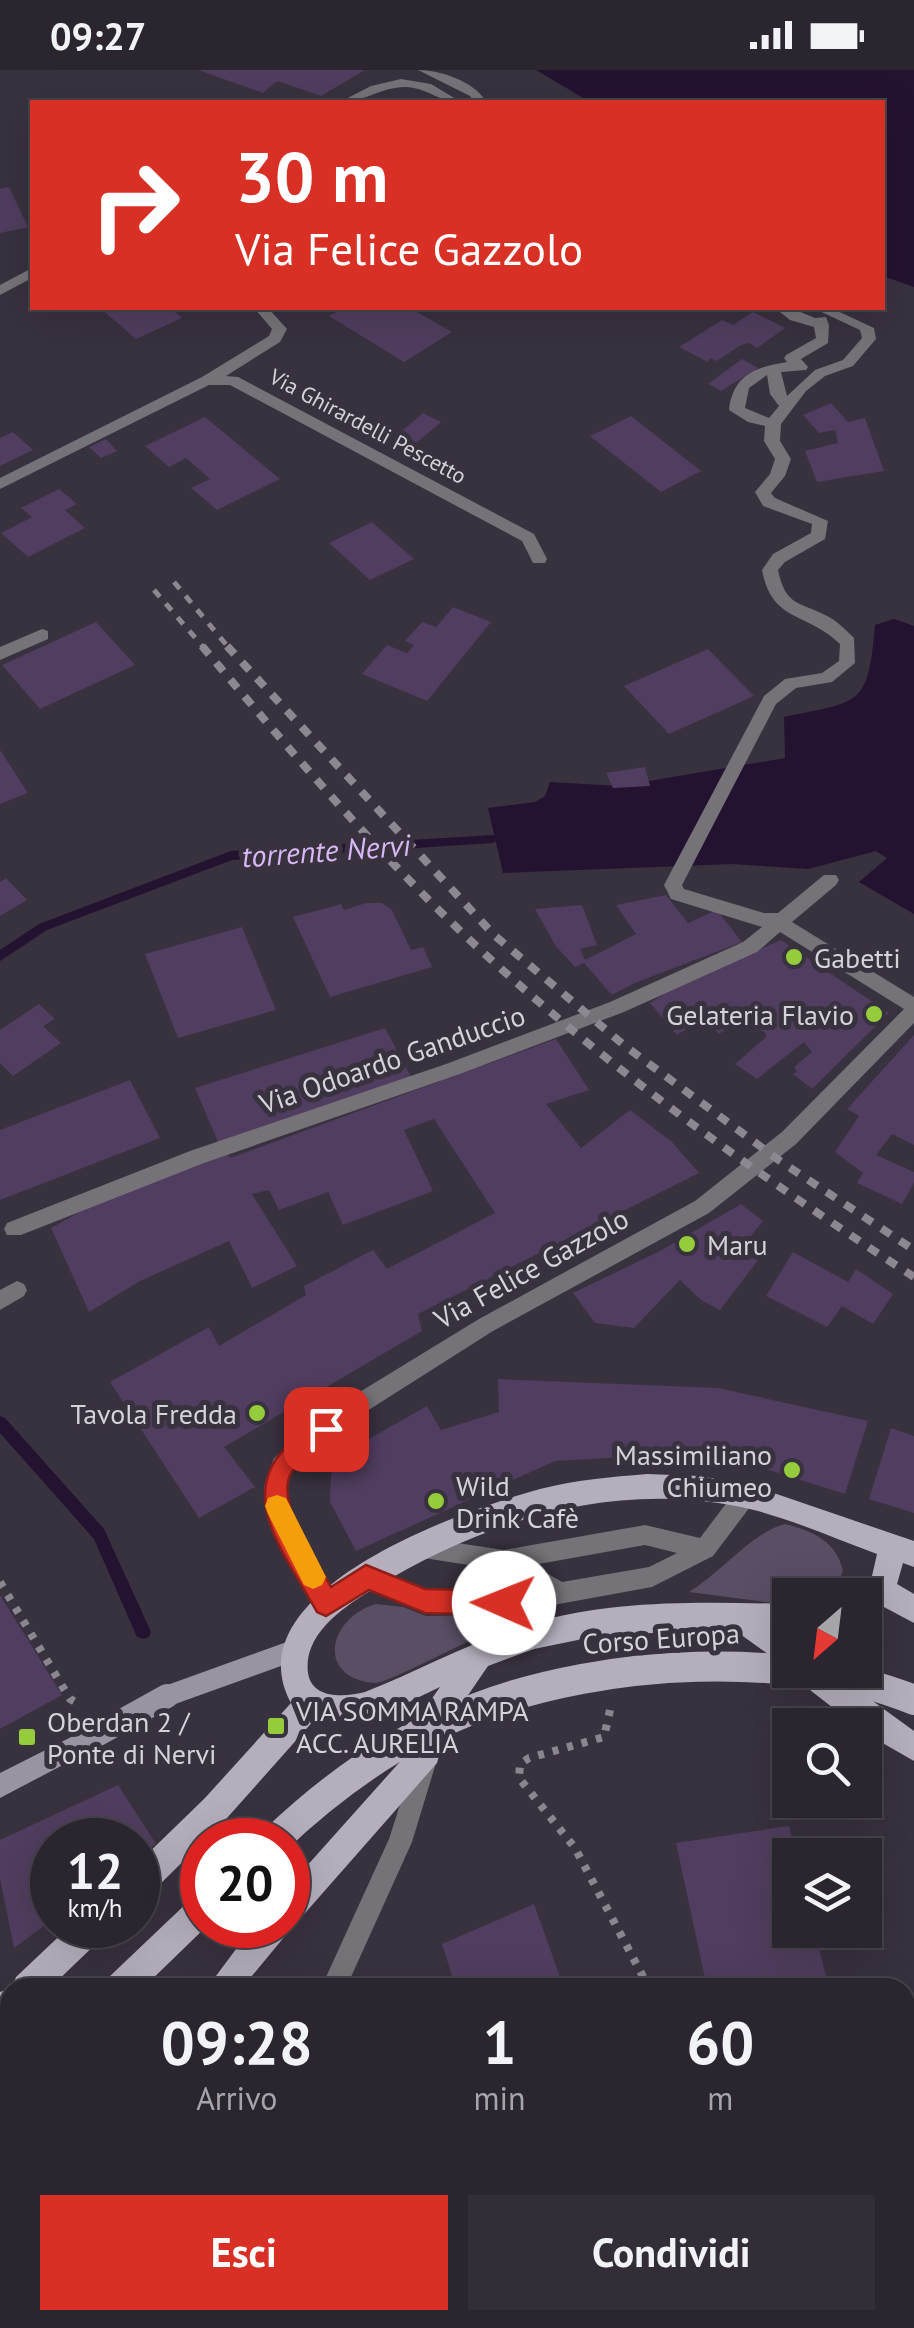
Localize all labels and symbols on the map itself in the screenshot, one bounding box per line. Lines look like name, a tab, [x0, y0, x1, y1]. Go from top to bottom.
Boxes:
street label: Via Ghirardelli Pescetto	[264, 362, 471, 490]
water label: torrente Nervi	[240, 825, 413, 875]
place label: Gabetti	[814, 939, 901, 976]
marker: Gabetti	[783, 946, 805, 968]
street label: Via Odoardo Ganduccio	[253, 996, 530, 1122]
place label: Gelateria Flavio	[666, 996, 854, 1033]
marker: Gelateria Flavio	[863, 1003, 885, 1025]
street label: Via Felice Gazzolo	[426, 1199, 635, 1337]
place label: Maru	[707, 1226, 768, 1263]
marker: Maru	[676, 1233, 698, 1255]
pin	[284, 1387, 369, 1472]
place label: Tavola Fredda	[71, 1395, 237, 1432]
marker: Tavola Fredda	[246, 1402, 268, 1424]
place label: Massimiliano Chiumeo	[615, 1436, 772, 1505]
marker: Massimiliano Chiumeo	[781, 1459, 803, 1481]
place label: Wild Drink Cafè	[456, 1467, 579, 1536]
marker: Wild Drink Cafè	[425, 1490, 447, 1512]
position arrow	[452, 1551, 556, 1655]
north arrow	[772, 1578, 882, 1688]
street label: Corso Europa	[581, 1614, 741, 1662]
place label: VIA SOMMA RAMPA ACC. AURELIA	[295, 1692, 529, 1761]
place label: Oberdan 2 / Ponte di Nervi	[47, 1703, 217, 1772]
marker: VIA SOMMA RAMPA ACC. AURELIA	[265, 1715, 287, 1737]
marker: Oberdan 2 / Ponte di Nervi	[16, 1726, 38, 1748]
speed limit sign: 20	[180, 1818, 310, 1948]

